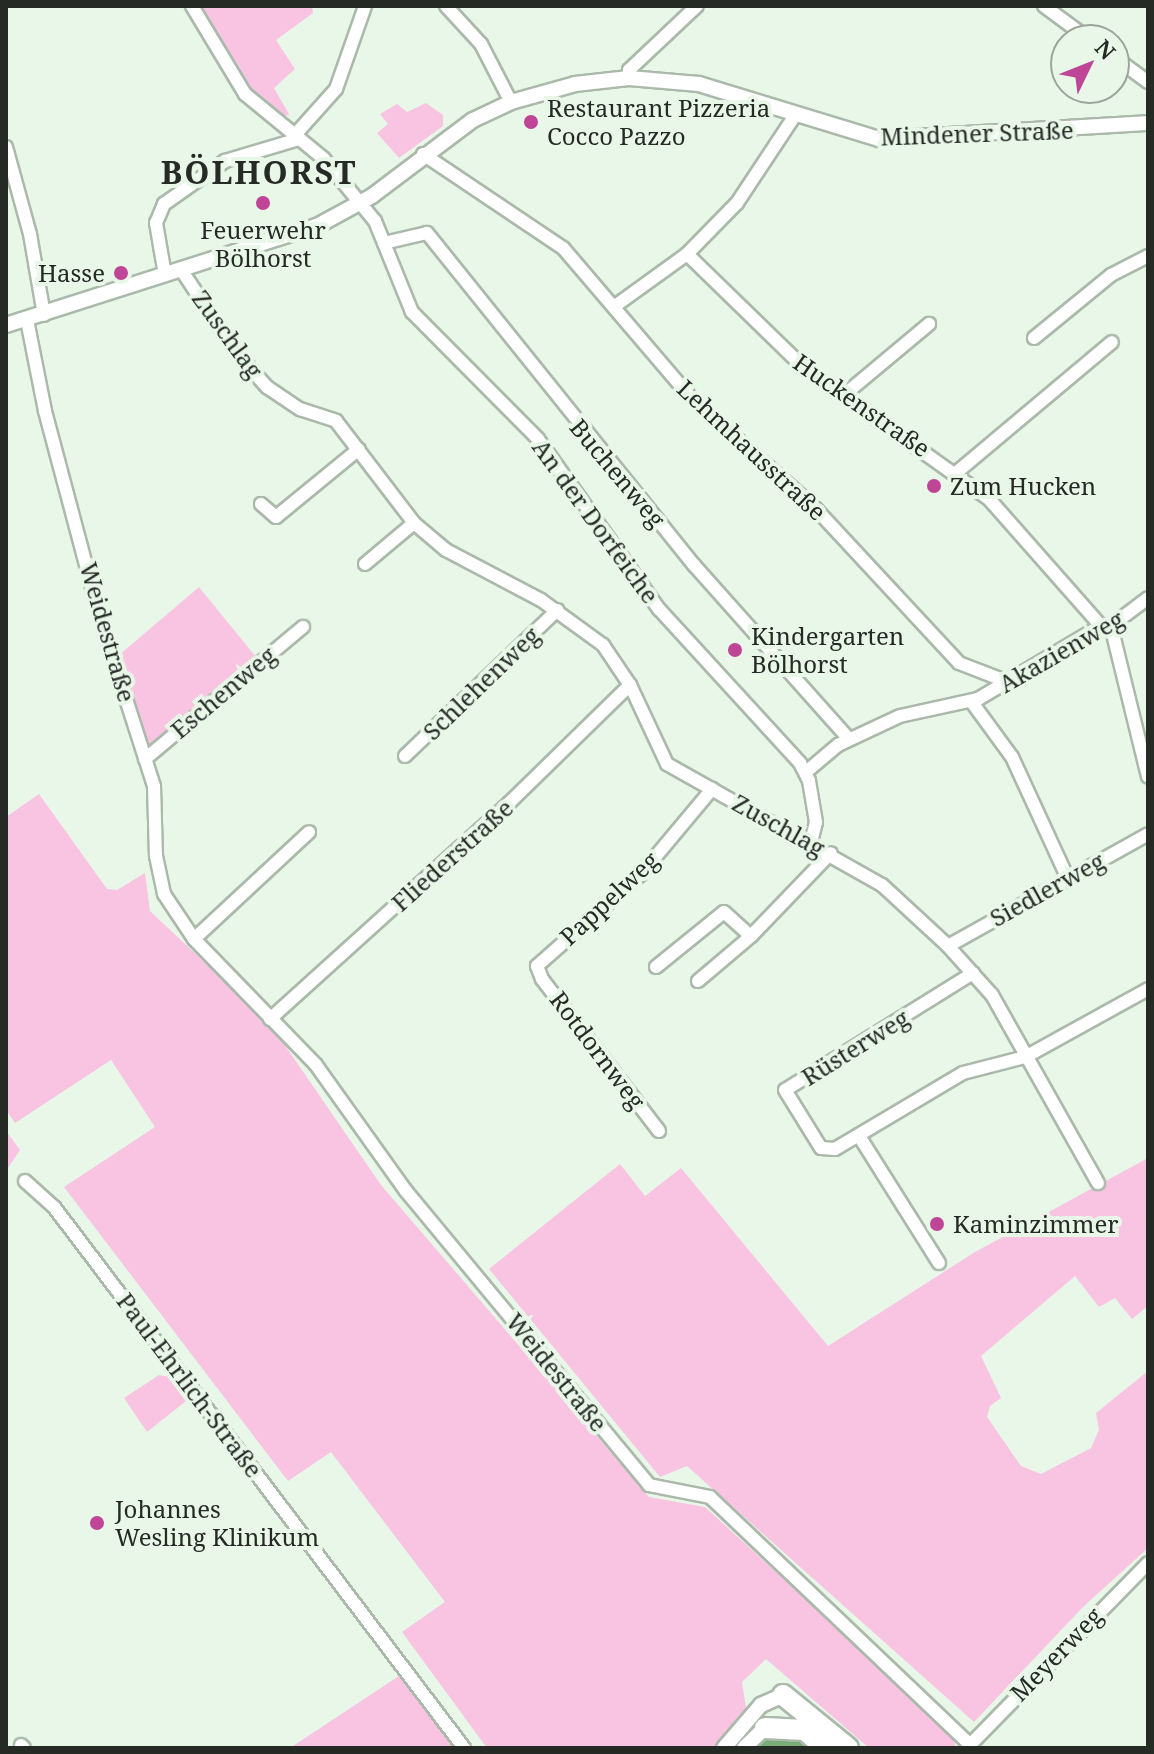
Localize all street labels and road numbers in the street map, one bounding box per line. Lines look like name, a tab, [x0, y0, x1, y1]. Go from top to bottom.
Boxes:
street label: Mindener Straße	[880, 115, 1074, 151]
street label: Zuschlag	[187, 285, 269, 383]
street label: Huckenstraße	[788, 347, 936, 463]
street label: Lehmhausstraße	[672, 374, 832, 526]
street label: Buchenweg	[564, 413, 672, 533]
street label: An der Dorfeiche	[527, 433, 665, 609]
street label: Weidestraße	[74, 559, 142, 705]
street label: Akazienweg	[994, 604, 1128, 698]
street label: Schlehenweg	[417, 620, 545, 746]
street label: Eschenweg	[165, 640, 281, 744]
street label: Zuschlag	[728, 788, 830, 862]
street label: Fliederstraße	[386, 793, 518, 917]
street label: Pappelweg	[554, 845, 664, 951]
street label: Siedlerweg	[985, 846, 1109, 932]
street label: Rotdornweg	[544, 985, 652, 1115]
street label: Rüsterweg	[796, 1003, 914, 1091]
street label: Paul-Ehrlich-Straße	[111, 1287, 269, 1483]
street label: Weidestraße	[501, 1307, 613, 1437]
street label: Meyerweg	[1004, 1601, 1108, 1707]

